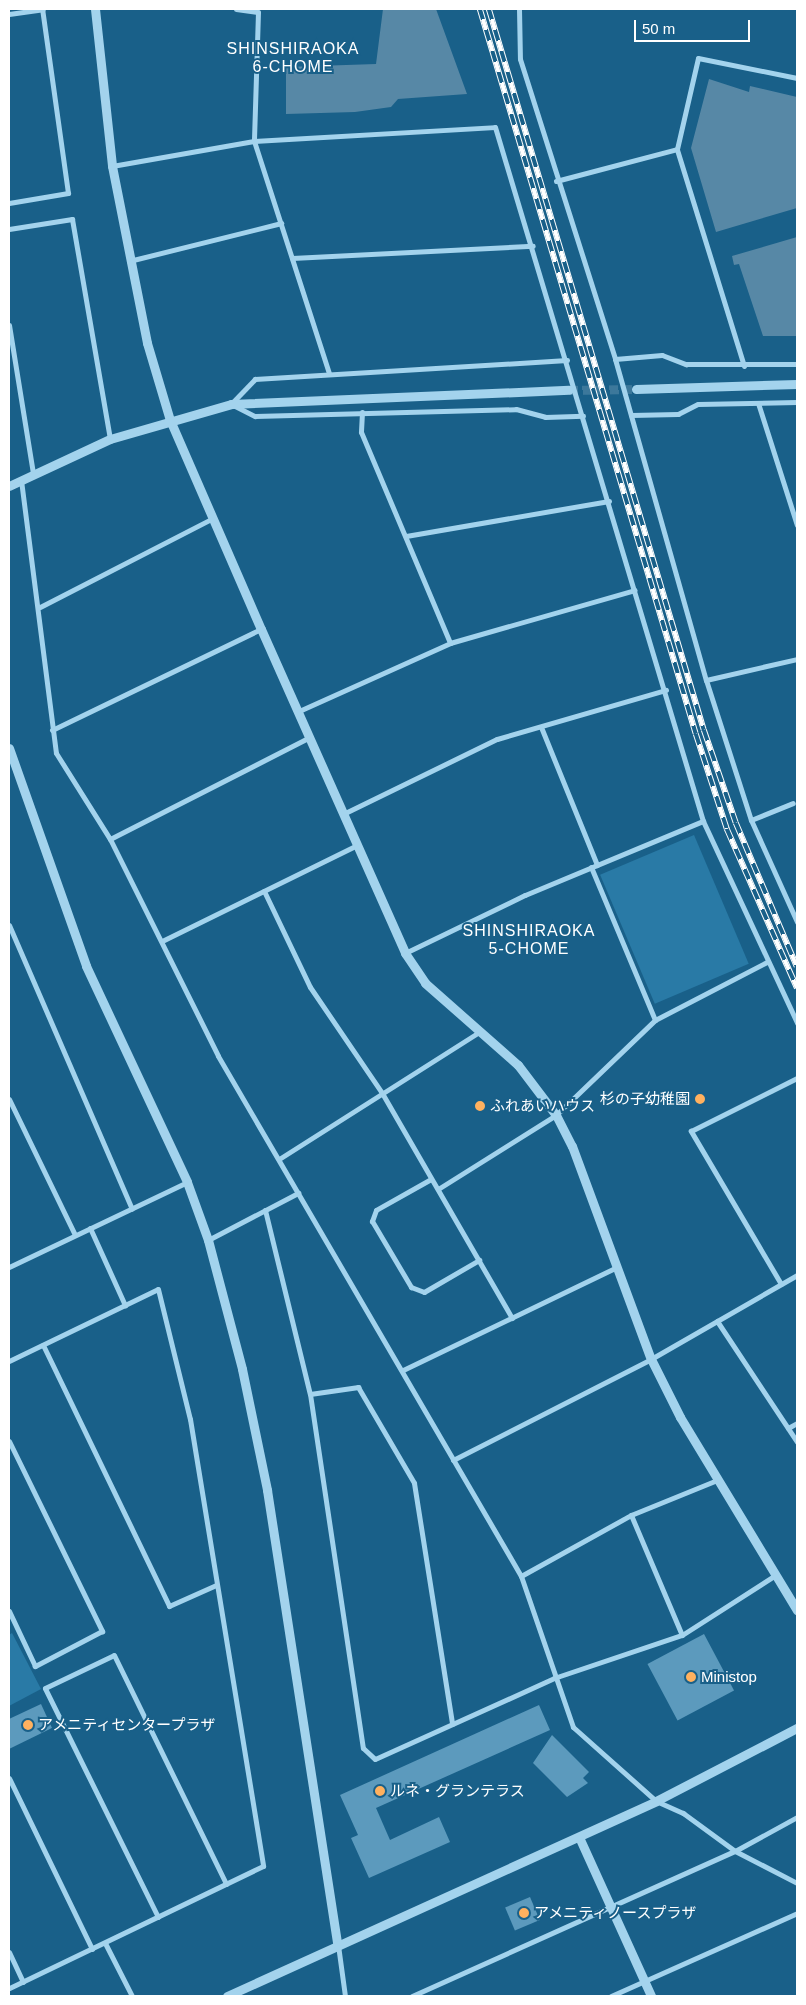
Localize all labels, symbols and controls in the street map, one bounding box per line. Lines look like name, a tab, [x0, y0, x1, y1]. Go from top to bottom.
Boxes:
scale bar	[636, 10, 752, 42]
text: 50 m	[642, 20, 675, 37]
district label: SHINSHIRAOKA 6-CHOME	[225, 39, 361, 77]
district label: SHINSHIRAOKA 5-CHOME	[461, 921, 597, 959]
place label: 杉の子幼稚園	[600, 1090, 690, 1108]
marker: 杉の子幼稚園	[694, 1093, 706, 1105]
place label: ふれあいハウス	[490, 1097, 595, 1115]
marker: ふれあいハウス	[474, 1100, 486, 1112]
place label: Ministop	[701, 1668, 757, 1686]
marker: Ministop	[685, 1671, 697, 1683]
place label: アメニティセンタープラザ	[38, 1716, 218, 1734]
marker: アメニティセンタープラザ	[22, 1719, 34, 1731]
place label: ルネ・グランテラス	[390, 1782, 525, 1800]
marker: ルネ・グランテラス	[374, 1785, 386, 1797]
place label: アメニティノースプラザ	[534, 1904, 699, 1922]
marker: アメニティノースプラザ	[518, 1907, 530, 1919]

